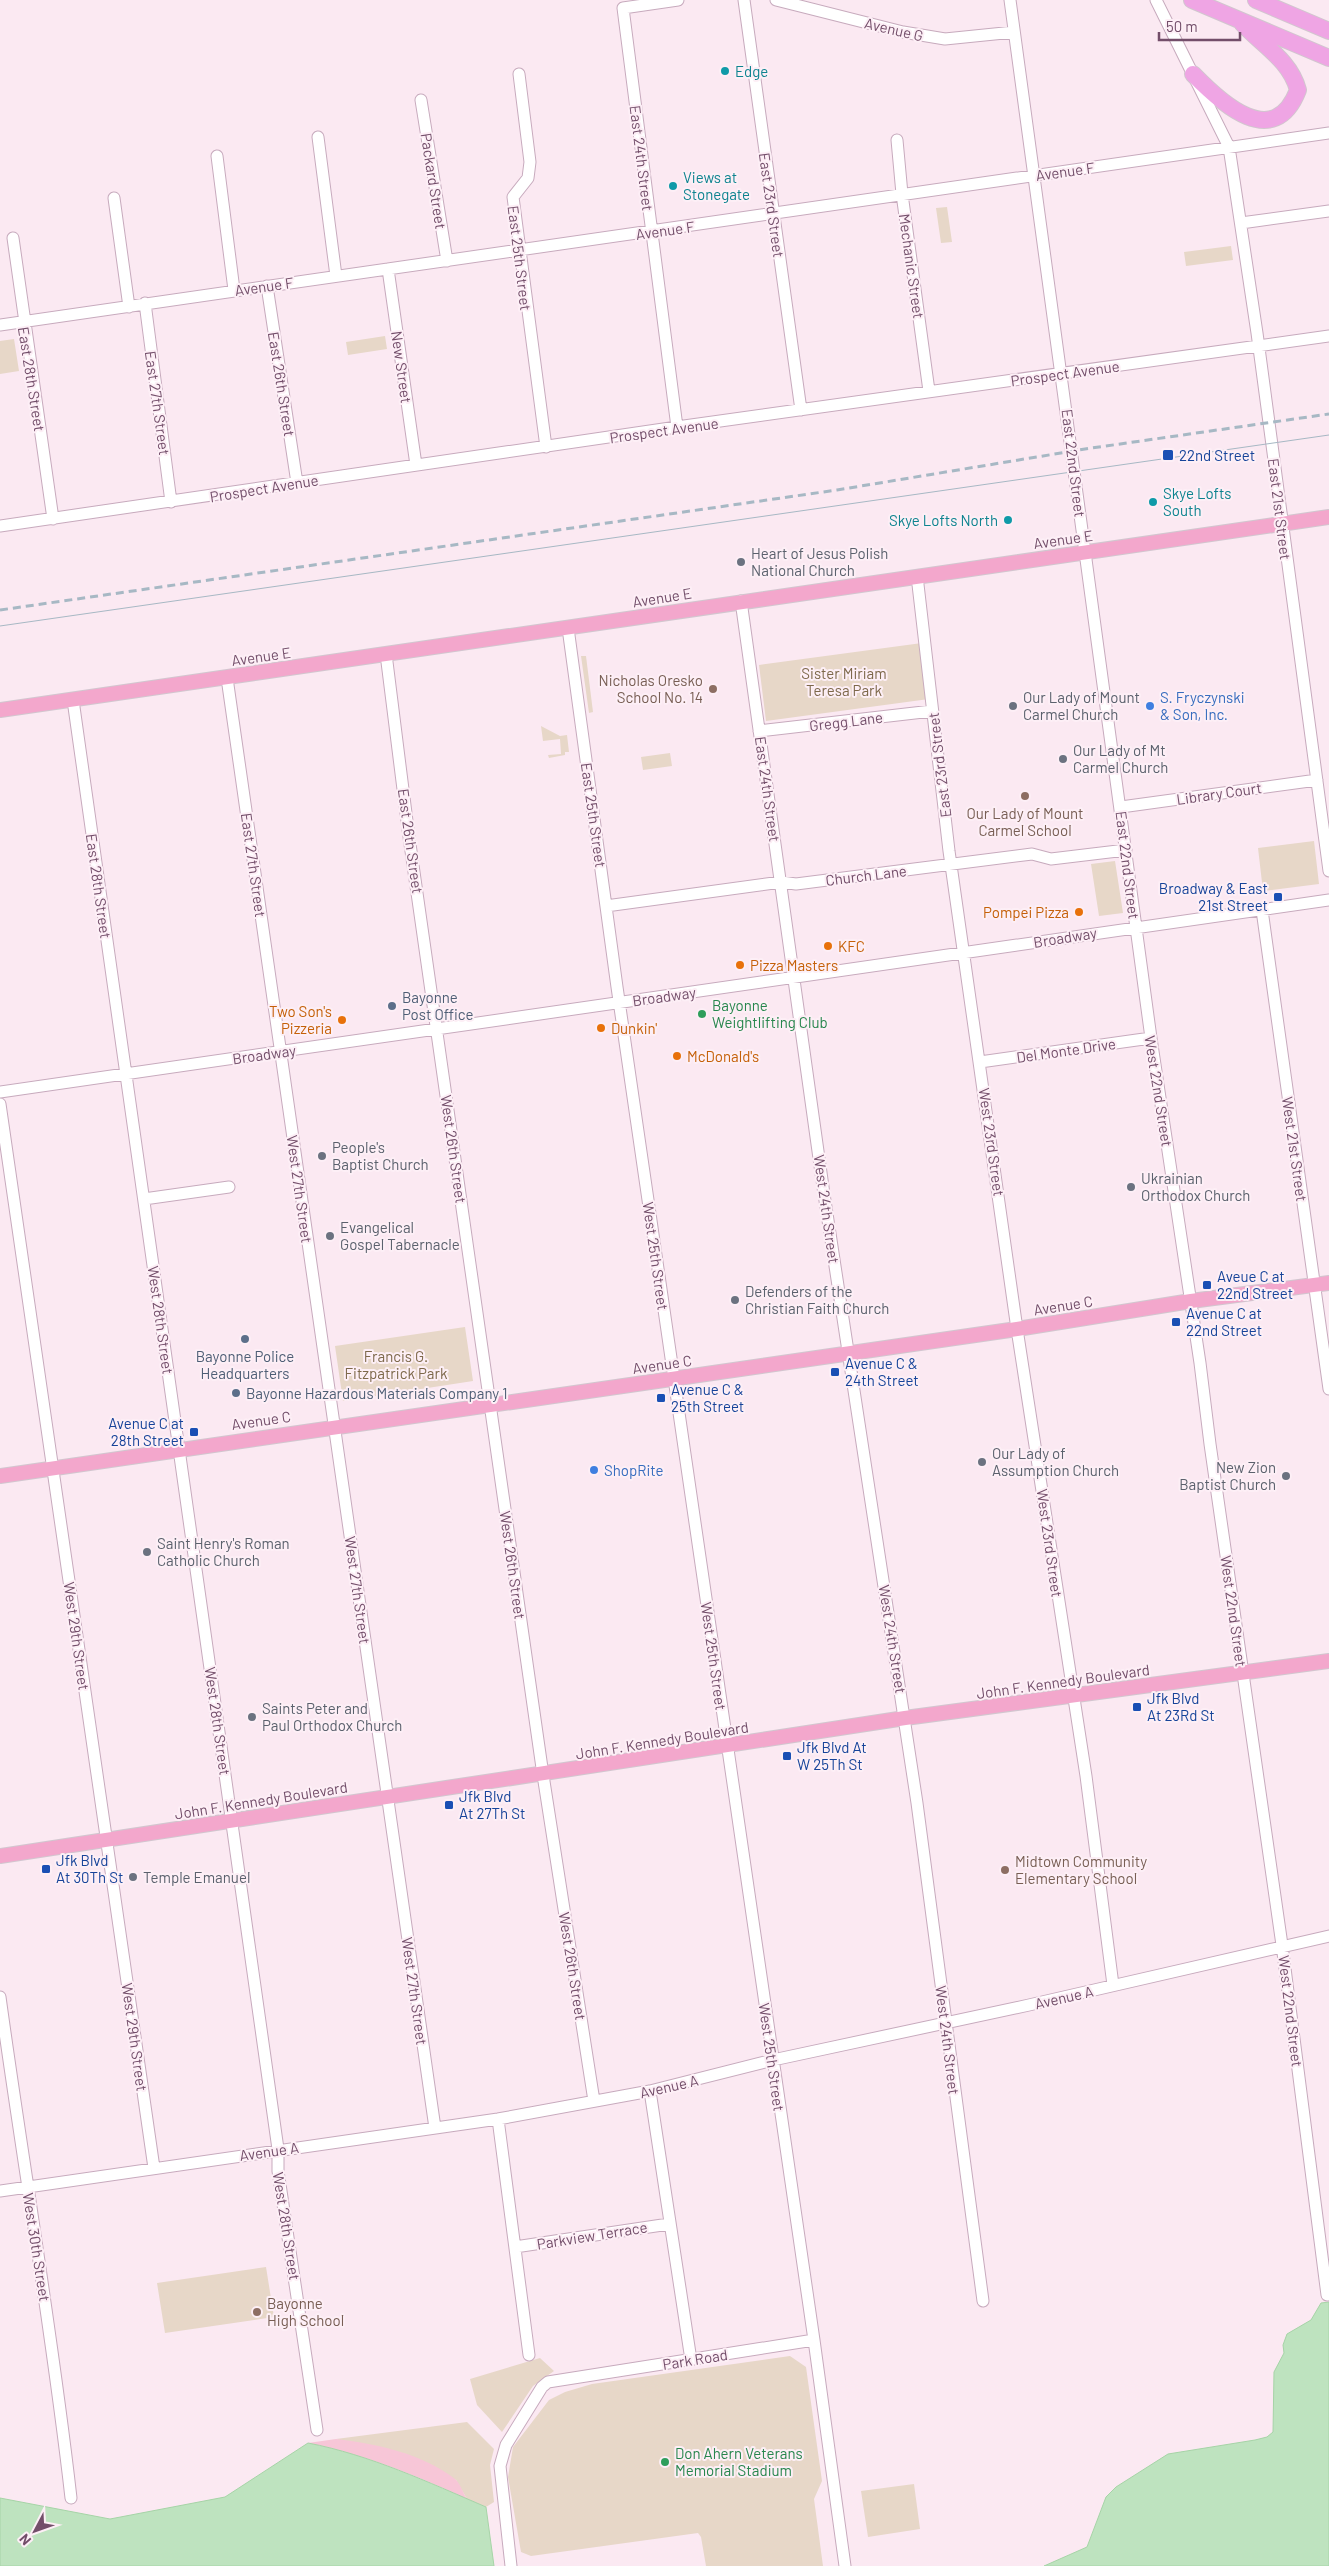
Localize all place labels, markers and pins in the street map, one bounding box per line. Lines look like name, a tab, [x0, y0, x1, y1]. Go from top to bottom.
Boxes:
place label: Edge	[735, 62, 768, 80]
marker: Edge	[719, 65, 731, 77]
place label: Views at Stonegate	[683, 168, 750, 203]
marker: Views at Stonegate	[667, 180, 679, 192]
place label: 22nd Street	[1179, 446, 1255, 464]
marker: 22nd Street	[1161, 448, 1175, 462]
place label: Skye Lofts South	[1163, 484, 1232, 519]
marker: Skye Lofts South	[1147, 496, 1159, 508]
place label: Skye Lofts North	[889, 511, 998, 529]
marker: Skye Lofts North	[1002, 514, 1014, 526]
place label: Heart of Jesus Polish National Church	[751, 544, 888, 579]
marker: Heart of Jesus Polish National Church	[735, 556, 747, 568]
place label: Nicholas Oresko School No. 14	[599, 671, 703, 706]
marker: Nicholas Oresko School No. 14	[707, 683, 719, 695]
place label: Our Lady of Mount Carmel Church	[1023, 688, 1140, 723]
place label: S. Fryczynski & Son, Inc.	[1160, 688, 1245, 723]
marker: Our Lady of Mount Carmel Church	[1007, 700, 1019, 712]
marker: S. Fryczynski & Son, Inc.	[1144, 700, 1156, 712]
place label: Our Lady of Mt Carmel Church	[1073, 741, 1168, 776]
marker: Our Lady of Mt Carmel Church	[1057, 753, 1069, 765]
marker: Our Lady of Mount Carmel School	[1019, 790, 1031, 802]
place label: Our Lady of Mount Carmel School	[966, 804, 1084, 839]
place label: Broadway & East 21st Street	[1159, 879, 1268, 914]
marker: Broadway & East 21st Street	[1272, 891, 1284, 903]
place label: Pompei Pizza	[983, 903, 1069, 921]
marker: Pompei Pizza	[1073, 906, 1085, 918]
place label: KFC	[838, 937, 865, 955]
marker: KFC	[822, 940, 834, 952]
place label: Pizza Masters	[750, 956, 838, 974]
marker: Pizza Masters	[734, 959, 746, 971]
place label: Bayonne Post Office	[402, 988, 474, 1023]
place label: Bayonne Weightlifting Club	[712, 996, 828, 1031]
marker: Bayonne Post Office	[386, 1000, 398, 1012]
place label: Two Son's Pizzeria	[269, 1002, 332, 1037]
marker: Bayonne Weightlifting Club	[696, 1008, 708, 1020]
marker: Two Son's Pizzeria	[336, 1014, 348, 1026]
place label: Dunkin'	[611, 1019, 657, 1037]
marker: Dunkin'	[595, 1022, 607, 1034]
place label: McDonald's	[687, 1047, 759, 1065]
marker: McDonald's	[671, 1050, 683, 1062]
place label: People's Baptist Church	[332, 1138, 429, 1173]
marker: People's Baptist Church	[316, 1150, 328, 1162]
place label: Ukrainian Orthodox Church	[1141, 1169, 1250, 1204]
marker: Ukrainian Orthodox Church	[1125, 1181, 1137, 1193]
place label: Evangelical Gospel Tabernacle	[340, 1218, 460, 1253]
marker: Evangelical Gospel Tabernacle	[324, 1230, 336, 1242]
place label: Aveue C at 22nd Street	[1217, 1267, 1293, 1302]
marker: Aveue C at 22nd Street	[1201, 1279, 1213, 1291]
place label: Defenders of the Christian Faith Church	[745, 1282, 889, 1317]
marker: Defenders of the Christian Faith Church	[729, 1294, 741, 1306]
place label: Avenue C at 22nd Street	[1186, 1304, 1262, 1339]
marker: Avenue C at 22nd Street	[1170, 1316, 1182, 1328]
marker: Bayonne Police Headquarters	[239, 1333, 251, 1345]
place label: Bayonne Police Headquarters	[196, 1347, 294, 1382]
place label: Avenue C & 24th Street	[845, 1354, 919, 1389]
marker: Avenue C & 24th Street	[829, 1366, 841, 1378]
place label: Avenue C & 25th Street	[671, 1380, 744, 1415]
place label: Bayonne Hazardous Materials Company 1	[246, 1384, 508, 1402]
marker: Bayonne Hazardous Materials Company 1	[230, 1387, 242, 1399]
marker: Avenue C & 25th Street	[655, 1392, 667, 1404]
place label: Avenue C at 28th Street	[108, 1414, 184, 1449]
marker: Avenue C at 28th Street	[188, 1426, 200, 1438]
place label: Our Lady of Assumption Church	[992, 1444, 1119, 1479]
marker: Our Lady of Assumption Church	[976, 1456, 988, 1468]
place label: New Zion Baptist Church	[1179, 1458, 1276, 1493]
place label: ShopRite	[604, 1461, 663, 1479]
marker: ShopRite	[588, 1464, 600, 1476]
marker: New Zion Baptist Church	[1280, 1470, 1292, 1482]
place label: Saint Henry's Roman Catholic Church	[157, 1534, 290, 1569]
marker: Saint Henry's Roman Catholic Church	[141, 1546, 153, 1558]
place label: Jfk Blvd At 23Rd St	[1147, 1689, 1215, 1724]
place label: Saints Peter and Paul Orthodox Church	[262, 1699, 402, 1734]
marker: Jfk Blvd At 23Rd St	[1131, 1701, 1143, 1713]
marker: Saints Peter and Paul Orthodox Church	[246, 1711, 258, 1723]
place label: Jfk Blvd At W 25Th St	[797, 1738, 867, 1773]
marker: Jfk Blvd At W 25Th St	[781, 1750, 793, 1762]
place label: Jfk Blvd At 27Th St	[459, 1787, 525, 1822]
marker: Jfk Blvd At 27Th St	[443, 1799, 455, 1811]
place label: Jfk Blvd At 30Th St	[56, 1851, 123, 1886]
place label: Midtown Community Elementary School	[1015, 1852, 1147, 1887]
marker: Jfk Blvd At 30Th St	[40, 1863, 52, 1875]
marker: Midtown Community Elementary School	[999, 1864, 1011, 1876]
place label: Temple Emanuel	[143, 1868, 250, 1886]
marker: Temple Emanuel	[127, 1871, 139, 1883]
place label: Bayonne High School	[267, 2294, 344, 2329]
marker: Bayonne High School	[251, 2306, 263, 2318]
place label: Don Ahern Veterans Memorial Stadium	[675, 2444, 803, 2479]
marker: Don Ahern Veterans Memorial Stadium	[659, 2456, 671, 2468]

